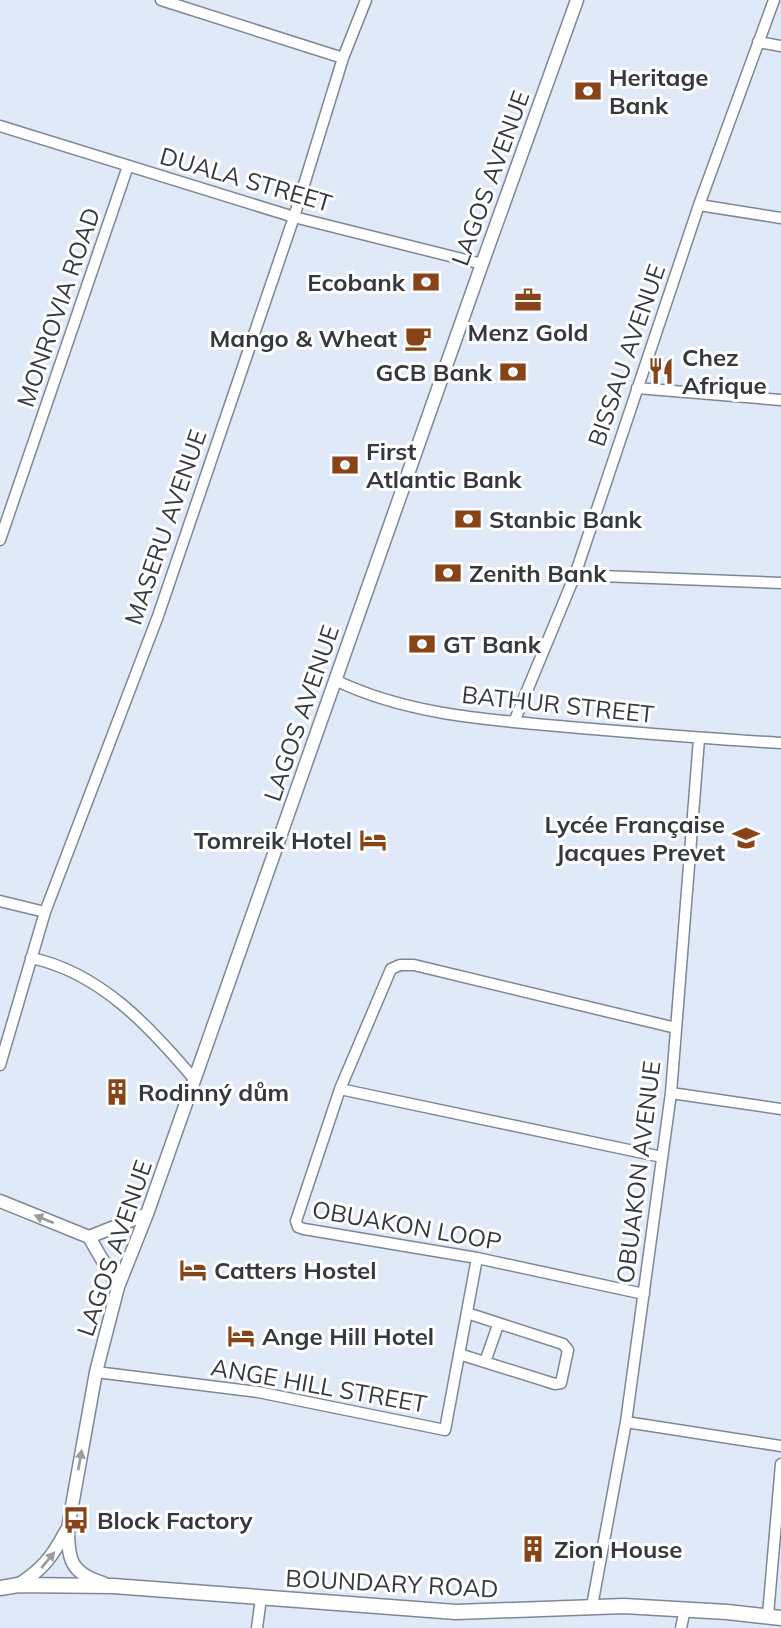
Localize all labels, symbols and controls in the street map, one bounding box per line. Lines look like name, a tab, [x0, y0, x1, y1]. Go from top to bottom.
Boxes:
place label: Heritage Bank	[609, 62, 708, 120]
bank icon: Heritage Bank	[573, 76, 603, 106]
street label: LAGOS AVENUE	[444, 86, 536, 270]
street label: DUALA STREET	[157, 140, 336, 218]
street label: MONROVIA ROAD	[10, 203, 106, 411]
street label: BISSAU AVENUE	[581, 260, 671, 450]
place label: Ecobank	[307, 267, 406, 297]
bank icon: Ecobank	[411, 267, 441, 297]
office icon: Menz Gold	[513, 285, 543, 315]
place label: Menz Gold	[468, 317, 588, 347]
place label: Mango & Wheat	[209, 323, 397, 353]
cafe icon: Mango & Wheat	[403, 323, 433, 353]
place label: Chez Afrique	[682, 342, 767, 400]
restaurant icon: Chez Afrique	[646, 356, 676, 386]
place label: GCB Bank	[376, 357, 493, 387]
bank icon: GCB Bank	[498, 357, 528, 387]
street label: MASERU AVENUE	[118, 426, 212, 628]
place label: First Atlantic Bank	[366, 436, 522, 494]
bank icon: First Atlantic Bank	[330, 450, 360, 480]
bank icon: Stanbic Bank	[453, 504, 483, 534]
place label: Stanbic Bank	[489, 504, 643, 534]
bank icon: Zenith Bank	[433, 558, 463, 588]
place label: Zenith Bank	[469, 558, 607, 588]
street label: LAGOS AVENUE	[257, 621, 345, 805]
bank icon: GT Bank	[407, 629, 437, 659]
place label: GT Bank	[443, 629, 542, 659]
street label: BATHUR STREET	[460, 679, 656, 729]
place label: Lycée Française Jacques Prevet	[545, 809, 725, 867]
school or university icon: Lycée Française Jacques Prevet	[731, 823, 761, 853]
place label: Tomreik Hotel	[194, 825, 352, 855]
hotel icon: Tomreik Hotel	[358, 825, 388, 855]
street label: OBUAKON AVENUE	[609, 1059, 667, 1285]
building icon: Rodinný dům	[102, 1077, 132, 1107]
place label: Rodinný dům	[138, 1077, 289, 1107]
street label: LAGOS AVENUE	[70, 1156, 158, 1340]
street label: OBUAKON LOOP	[310, 1194, 504, 1256]
one-way arrow	[34, 1213, 55, 1224]
hotel icon: Catters Hostel	[178, 1255, 208, 1285]
place label: Catters Hostel	[214, 1255, 376, 1285]
hotel icon: Ange Hill Hotel	[226, 1321, 256, 1351]
place label: Ange Hill Hotel	[262, 1321, 434, 1351]
street label: ANGE HILL STREET	[209, 1351, 430, 1419]
one-way arrow	[75, 1449, 86, 1471]
bus stop icon: Block Factory	[61, 1505, 91, 1535]
place label: Block Factory	[97, 1505, 254, 1535]
building icon: Zion House	[518, 1534, 548, 1564]
place label: Zion House	[554, 1534, 682, 1564]
one-way arrow	[40, 1552, 55, 1570]
street label: BOUNDARY ROAD	[285, 1562, 499, 1604]

